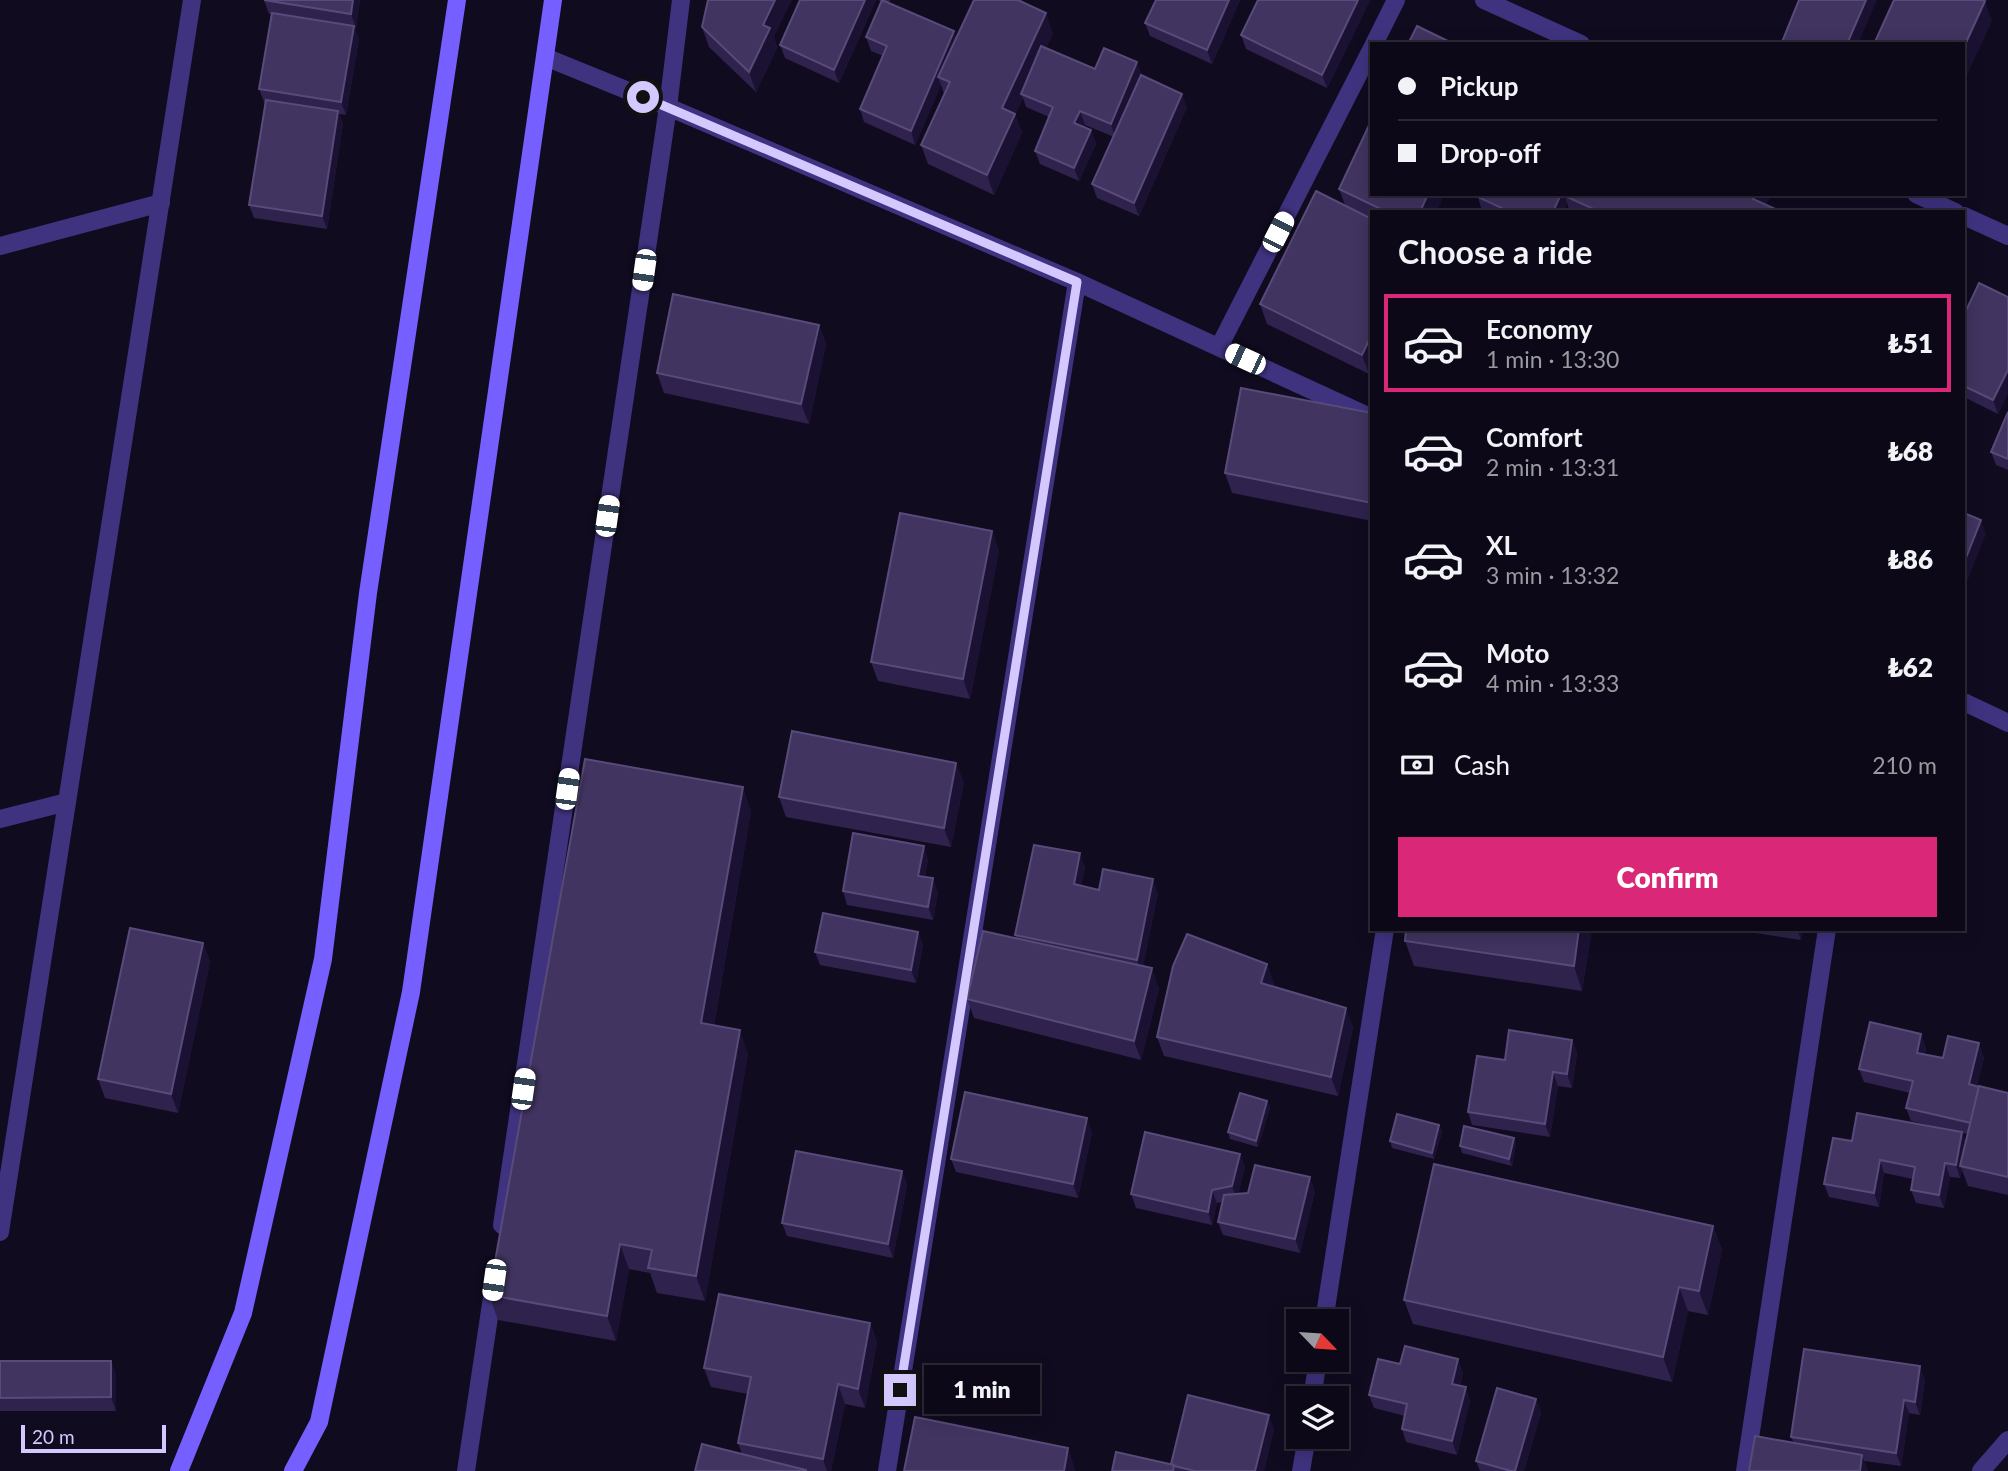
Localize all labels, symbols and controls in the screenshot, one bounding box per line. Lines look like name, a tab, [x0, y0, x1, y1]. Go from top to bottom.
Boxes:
text: Pickup	[1440, 70, 1519, 102]
route start	[627, 81, 659, 113]
text: Drop-off	[1440, 137, 1541, 169]
car	[1260, 209, 1297, 255]
text: Choose a ride	[1398, 232, 1592, 271]
car	[631, 248, 658, 292]
icon: car	[1402, 312, 1465, 375]
text: Economy	[1486, 313, 1592, 345]
text: ₺51	[1888, 327, 1933, 359]
car	[1222, 341, 1269, 377]
text: 1 min · 13:30	[1486, 345, 1619, 373]
icon: car	[1402, 420, 1465, 483]
text: Comfort	[1486, 421, 1583, 453]
text: ₺68	[1888, 435, 1933, 467]
text: 2 min · 13:31	[1486, 453, 1619, 481]
car	[594, 494, 621, 538]
icon: car	[1402, 528, 1465, 591]
text: XL	[1486, 529, 1517, 561]
text: ₺86	[1888, 543, 1933, 575]
text: 3 min · 13:32	[1486, 561, 1619, 589]
icon: car	[1402, 636, 1465, 699]
text: Moto	[1486, 637, 1549, 669]
text: ₺62	[1888, 651, 1933, 683]
text: 4 min · 13:33	[1486, 669, 1619, 697]
icon: cash	[1398, 746, 1436, 784]
text: Cash	[1454, 749, 1510, 781]
text: 210 m	[1872, 751, 1937, 779]
car	[554, 767, 581, 811]
button: Confirm	[1398, 837, 1937, 917]
car	[510, 1067, 537, 1111]
car	[481, 1258, 508, 1302]
north arrow	[1286, 1309, 1349, 1372]
map controls	[1286, 1309, 1349, 1449]
callout: 1 min	[925, 1366, 1040, 1414]
route end	[884, 1374, 916, 1406]
text: 1 min	[953, 1375, 1011, 1403]
button: layers	[1286, 1386, 1349, 1449]
scale bar	[21, 1422, 166, 1454]
text: 20 m	[32, 1425, 75, 1448]

